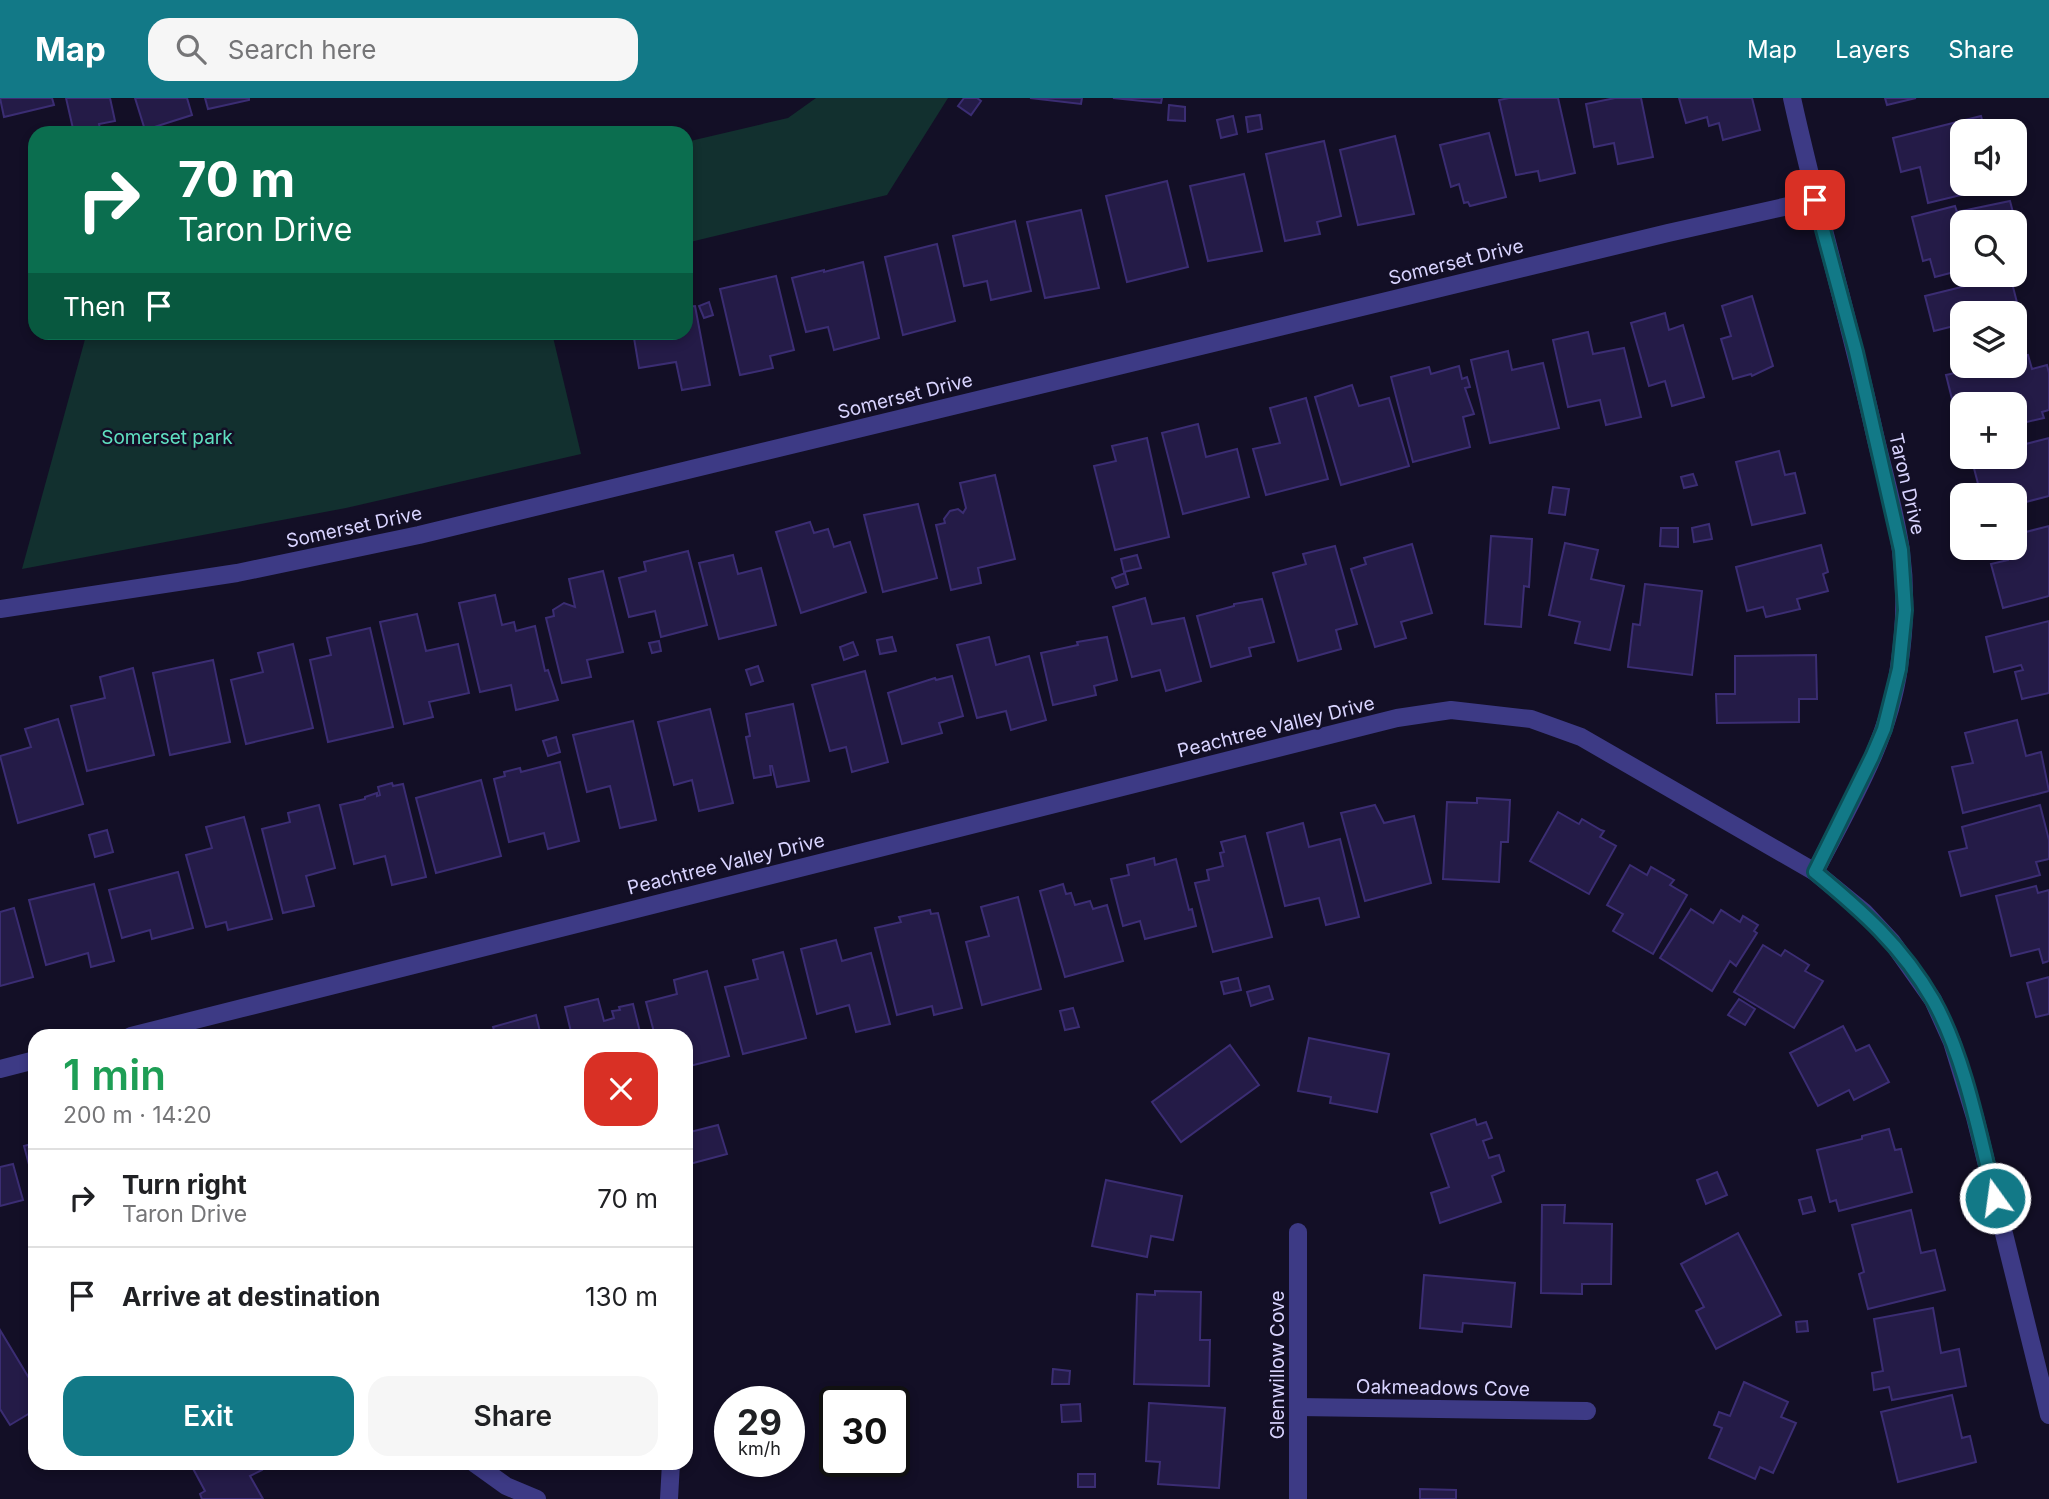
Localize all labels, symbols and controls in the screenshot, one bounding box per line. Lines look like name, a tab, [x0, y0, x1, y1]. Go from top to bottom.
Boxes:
search box	[148, 18, 638, 81]
text: Map	[35, 29, 106, 69]
icon: search	[172, 30, 210, 68]
text: Search here	[228, 34, 376, 65]
text: Map	[1747, 35, 1797, 64]
text: Layers	[1835, 35, 1910, 64]
text: Share	[1948, 35, 2014, 64]
map controls	[1950, 119, 2027, 560]
button: sound	[1950, 119, 2027, 196]
text: 70 m	[178, 150, 295, 209]
icon: right	[63, 154, 154, 245]
pin	[1785, 170, 1845, 230]
icon: arrive	[1796, 181, 1834, 219]
text: Taron Drive	[178, 210, 352, 249]
button: search	[1950, 210, 2027, 287]
street label: Somerset Drive	[1386, 234, 1526, 290]
icon: arrive	[140, 287, 178, 325]
text: Then	[63, 291, 126, 322]
button: layers	[1950, 301, 2027, 378]
street label: Somerset Drive	[835, 368, 975, 424]
button: +	[1950, 392, 2027, 469]
park label: Somerset park	[101, 426, 233, 449]
street label: Taron Drive	[1884, 431, 1930, 537]
button: −	[1950, 483, 2027, 560]
street label: Somerset Drive	[284, 501, 424, 553]
street label: Peachtree Valley Drive	[1175, 691, 1377, 763]
street label: Peachtree Valley Drive	[625, 828, 827, 900]
text: 1 min	[63, 1049, 166, 1100]
button: close	[584, 1052, 658, 1126]
text: 200 m · 14:20	[63, 1101, 212, 1129]
position arrow	[1958, 1161, 2032, 1235]
text: Turn right	[122, 1169, 247, 1200]
icon: right	[63, 1179, 101, 1217]
text: 70 m	[597, 1183, 658, 1214]
text: Taron Drive	[122, 1200, 247, 1228]
icon: arrive	[63, 1277, 101, 1315]
text: Arrive at destination	[122, 1281, 381, 1312]
text: 130 m	[585, 1281, 658, 1312]
street label: Glenwillow Cove	[1266, 1291, 1289, 1439]
street label: Oakmeadows Cove	[1356, 1375, 1530, 1401]
button: Exit	[63, 1376, 354, 1456]
button: Share	[368, 1376, 658, 1456]
speed limit sign: 30	[819, 1386, 910, 1477]
text: 29	[737, 1401, 782, 1443]
text: km/h	[738, 1438, 781, 1459]

